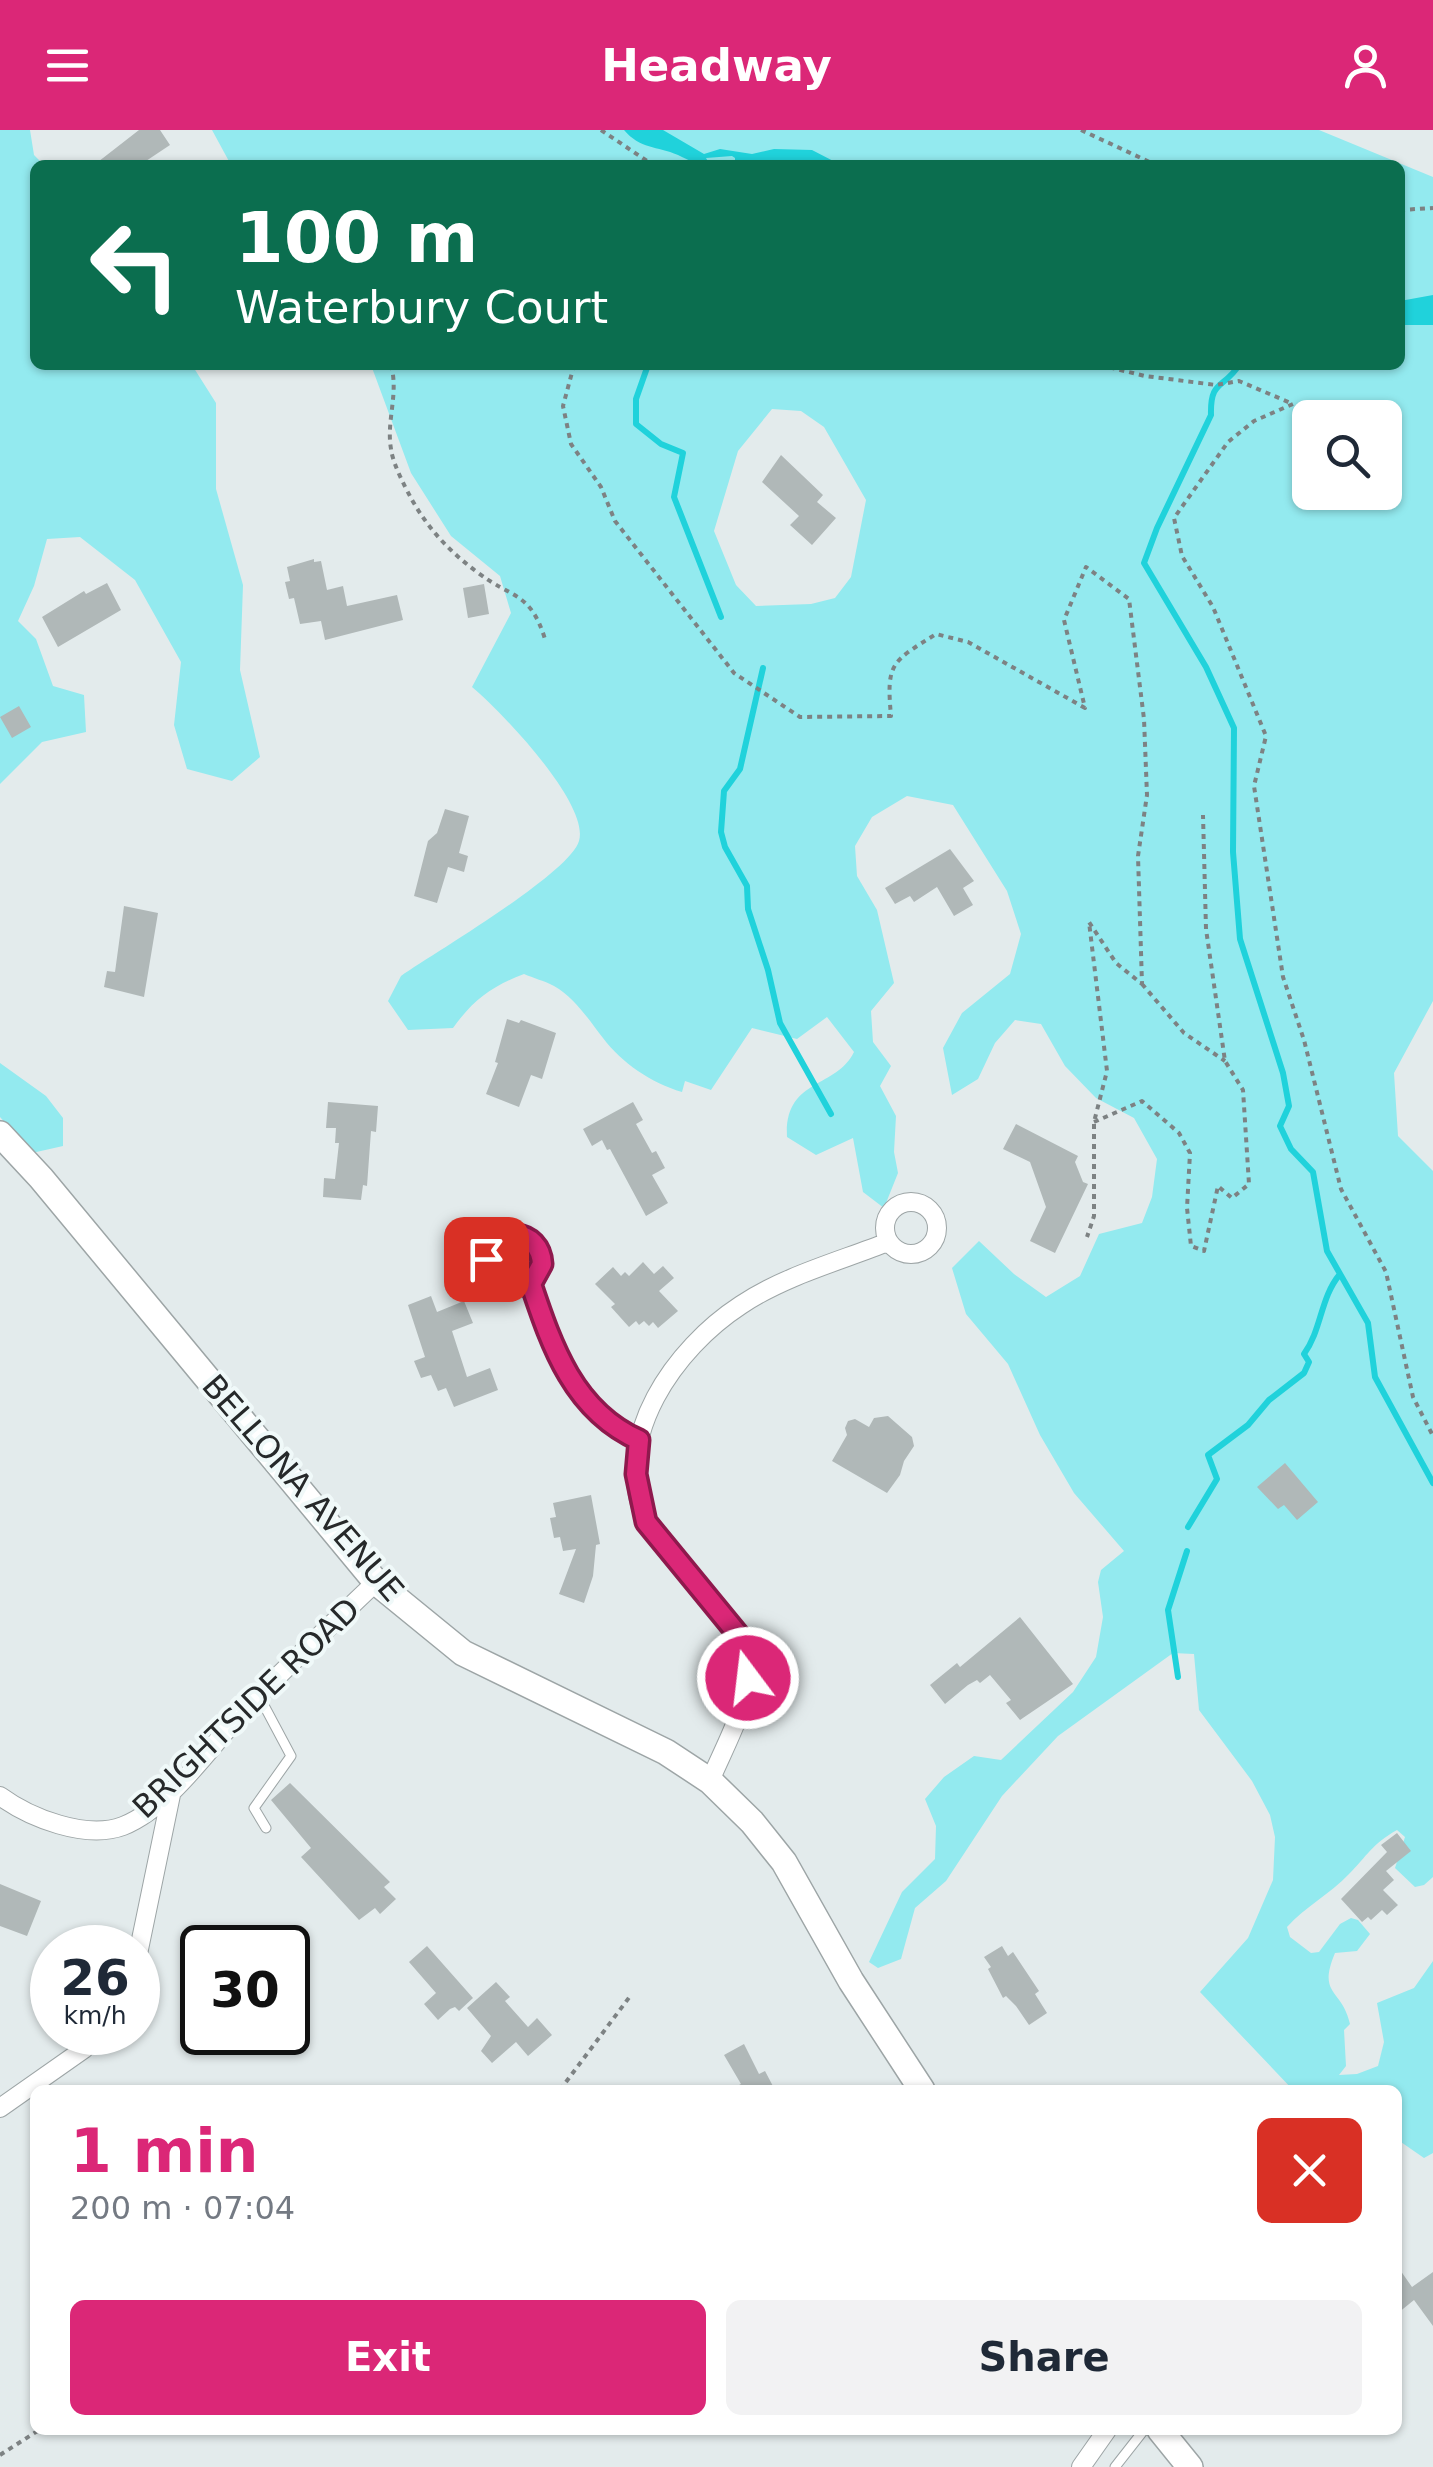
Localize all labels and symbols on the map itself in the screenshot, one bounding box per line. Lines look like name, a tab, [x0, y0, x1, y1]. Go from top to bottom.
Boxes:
pin	[444, 1217, 529, 1302]
street label: BELLONA AVENUE	[194, 1367, 412, 1609]
street label: BRIGHTSIDE ROAD	[125, 1590, 367, 1826]
position arrow	[696, 1626, 800, 1730]
speed limit sign: 30	[180, 1925, 310, 2055]

